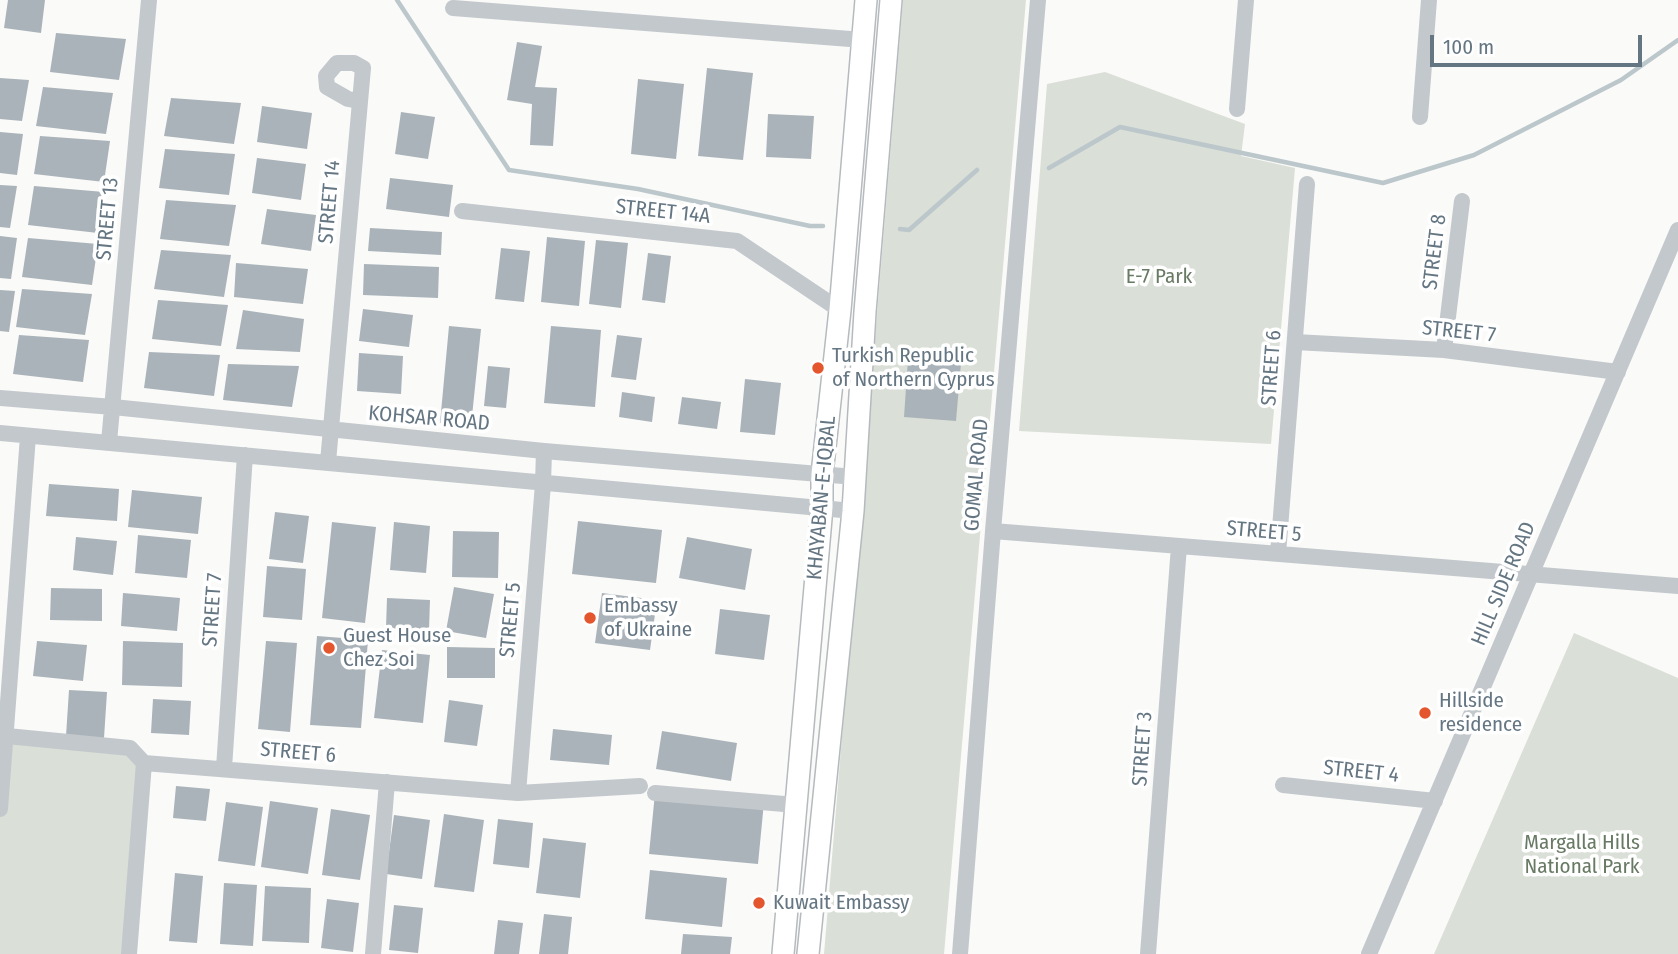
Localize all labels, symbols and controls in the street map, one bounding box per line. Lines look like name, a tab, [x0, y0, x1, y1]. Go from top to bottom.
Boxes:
scale bar	[1433, 21, 1645, 65]
text: 100 m	[1443, 34, 1494, 60]
street label: STREET 14	[314, 159, 346, 245]
street label: STREET 13	[92, 176, 124, 262]
street label: STREET 14A	[615, 195, 711, 229]
street label: STREET 8	[1418, 213, 1452, 291]
park label: E-7 Park	[1126, 264, 1192, 290]
street label: STREET 7	[1421, 316, 1497, 348]
street label: STREET 6	[1257, 329, 1287, 407]
place label: Turkish Republic of Northern Cyprus	[832, 343, 995, 393]
marker: Turkish Republic of Northern Cyprus	[810, 360, 826, 376]
street label: KOHSAR ROAD	[367, 401, 491, 437]
street label: KHAYABAN-E-IQBAL	[802, 415, 842, 581]
street label: GOMAL ROAD	[960, 418, 994, 532]
street label: STREET 5	[1225, 516, 1303, 548]
street label: HILL SIDE ROAD	[1467, 518, 1541, 650]
street label: STREET 7	[198, 572, 228, 648]
street label: STREET 5	[495, 581, 527, 659]
place label: Embassy of Ukraine	[604, 593, 692, 643]
marker: Embassy of Ukraine	[582, 610, 598, 626]
place label: Guest House Chez Soi	[343, 623, 451, 673]
marker: Guest House Chez Soi	[321, 640, 337, 656]
place label: Hillside residence	[1439, 688, 1522, 738]
marker: Hillside residence	[1417, 705, 1433, 721]
street label: STREET 3	[1128, 711, 1158, 787]
street label: STREET 6	[259, 737, 337, 769]
street label: STREET 4	[1322, 756, 1400, 788]
park label: Margalla Hills National Park	[1524, 830, 1640, 880]
place label: Kuwait Embassy	[773, 890, 909, 916]
marker: Kuwait Embassy	[751, 895, 767, 911]

